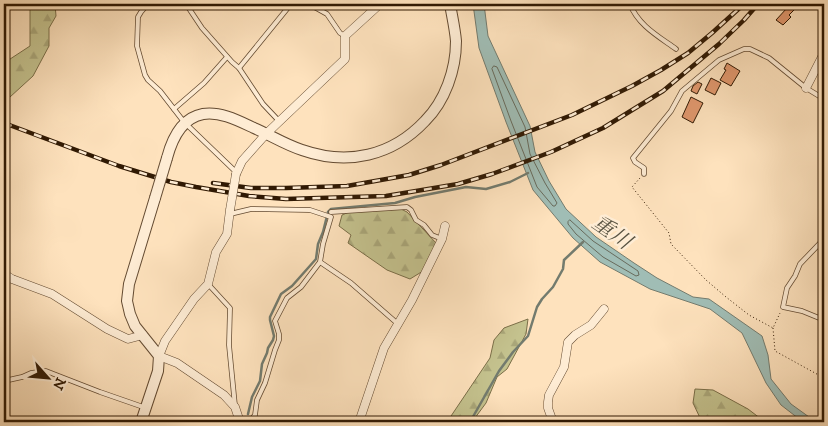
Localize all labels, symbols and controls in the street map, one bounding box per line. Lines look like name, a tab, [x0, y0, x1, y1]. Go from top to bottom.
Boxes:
water label: 重川	[587, 210, 638, 257]
north arrow	[22, 354, 72, 404]
text: N	[48, 374, 69, 393]

